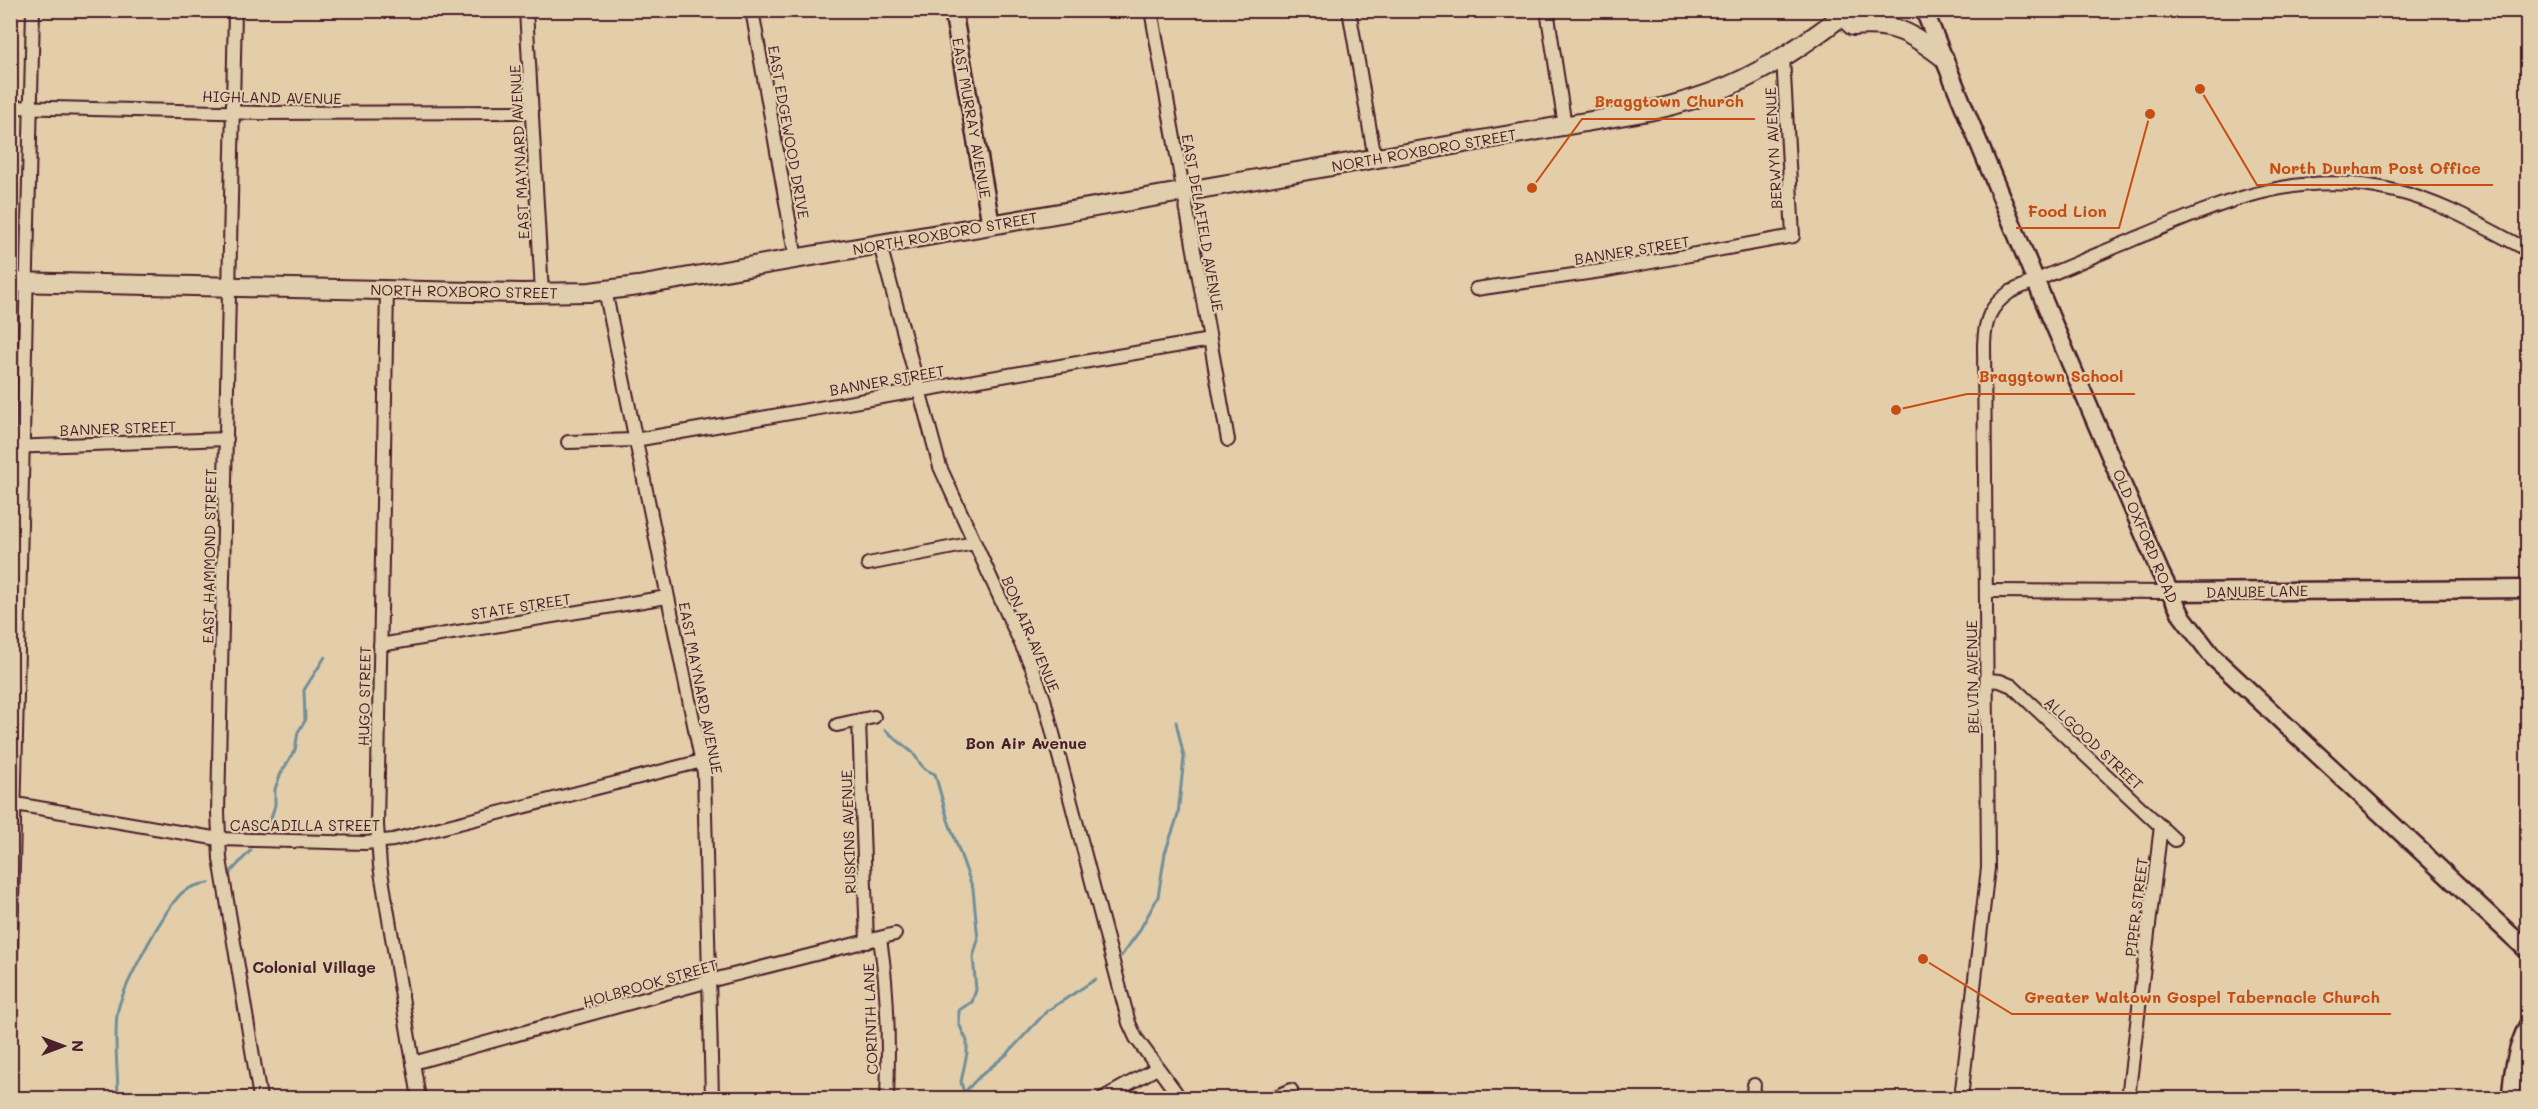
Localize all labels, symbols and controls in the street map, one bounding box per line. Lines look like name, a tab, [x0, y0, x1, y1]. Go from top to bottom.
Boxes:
street label: EAST MURRAY AVENUE	[948, 36, 996, 200]
street label: EAST EDGEWOOD DRIVE	[764, 44, 814, 221]
street label: EAST MAYNARD AVENUE	[504, 64, 534, 240]
callout: Braggtown Church	[1582, 85, 1755, 119]
street label: HIGHLAND AVENUE	[202, 86, 342, 108]
street label: BERWYN AVENUE	[1760, 86, 1786, 210]
text: Braggtown Church	[1594, 90, 1744, 111]
street label: NORTH ROXBORO STREET	[1330, 124, 1518, 176]
street label: EAST DELAFIELD AVENUE	[1177, 132, 1229, 314]
callout: North Durham Post Office	[2257, 151, 2493, 185]
text: North Durham Post Office	[2269, 157, 2481, 178]
callout: Food Lion	[2016, 194, 2119, 228]
text: Food Lion	[2027, 200, 2107, 221]
street label: NORTH ROXBORO STREET	[851, 207, 1039, 259]
street label: BANNER STREET	[1573, 231, 1691, 269]
street label: NORTH ROXBORO STREET	[370, 279, 558, 303]
street label: BANNER STREET	[828, 360, 946, 400]
callout: Braggtown School	[1967, 360, 2135, 394]
text: Braggtown School	[1979, 365, 2123, 386]
street label: BANNER STREET	[59, 416, 177, 440]
street label: OLD OXFORD ROAD	[2109, 466, 2183, 606]
street label: EAST HAMMOND STREET	[197, 468, 221, 644]
street label: BON AIR AVENUE	[997, 573, 1065, 696]
street label: DANUBE LANE	[2206, 580, 2309, 602]
street label: STATE STREET	[470, 588, 572, 624]
street label: EAST MAYNARD AVENUE	[674, 600, 728, 776]
street label: BELVIN AVENUE	[1961, 619, 1983, 734]
street label: HUGO STREET	[353, 646, 375, 746]
street label: ALLGOOD STREET	[2040, 692, 2148, 794]
district label: Bon Air Avenue	[965, 732, 1087, 753]
street label: RUSKINS AVENUE	[836, 769, 860, 894]
street label: CASCADILLA STREET	[230, 815, 380, 835]
street label: PIPER STREET	[2120, 856, 2152, 958]
street label: HOLBROOK STREET	[580, 954, 720, 1012]
district label: Colonial Village	[252, 956, 376, 977]
street label: CORINTH LANE	[858, 962, 882, 1075]
callout: Greater Waltown Gospel Tabernacle Church	[2012, 980, 2391, 1014]
text: Greater Waltown Gospel Tabernacle Church	[2024, 986, 2380, 1007]
north arrow	[33, 1016, 93, 1076]
text: N	[68, 1040, 89, 1052]

